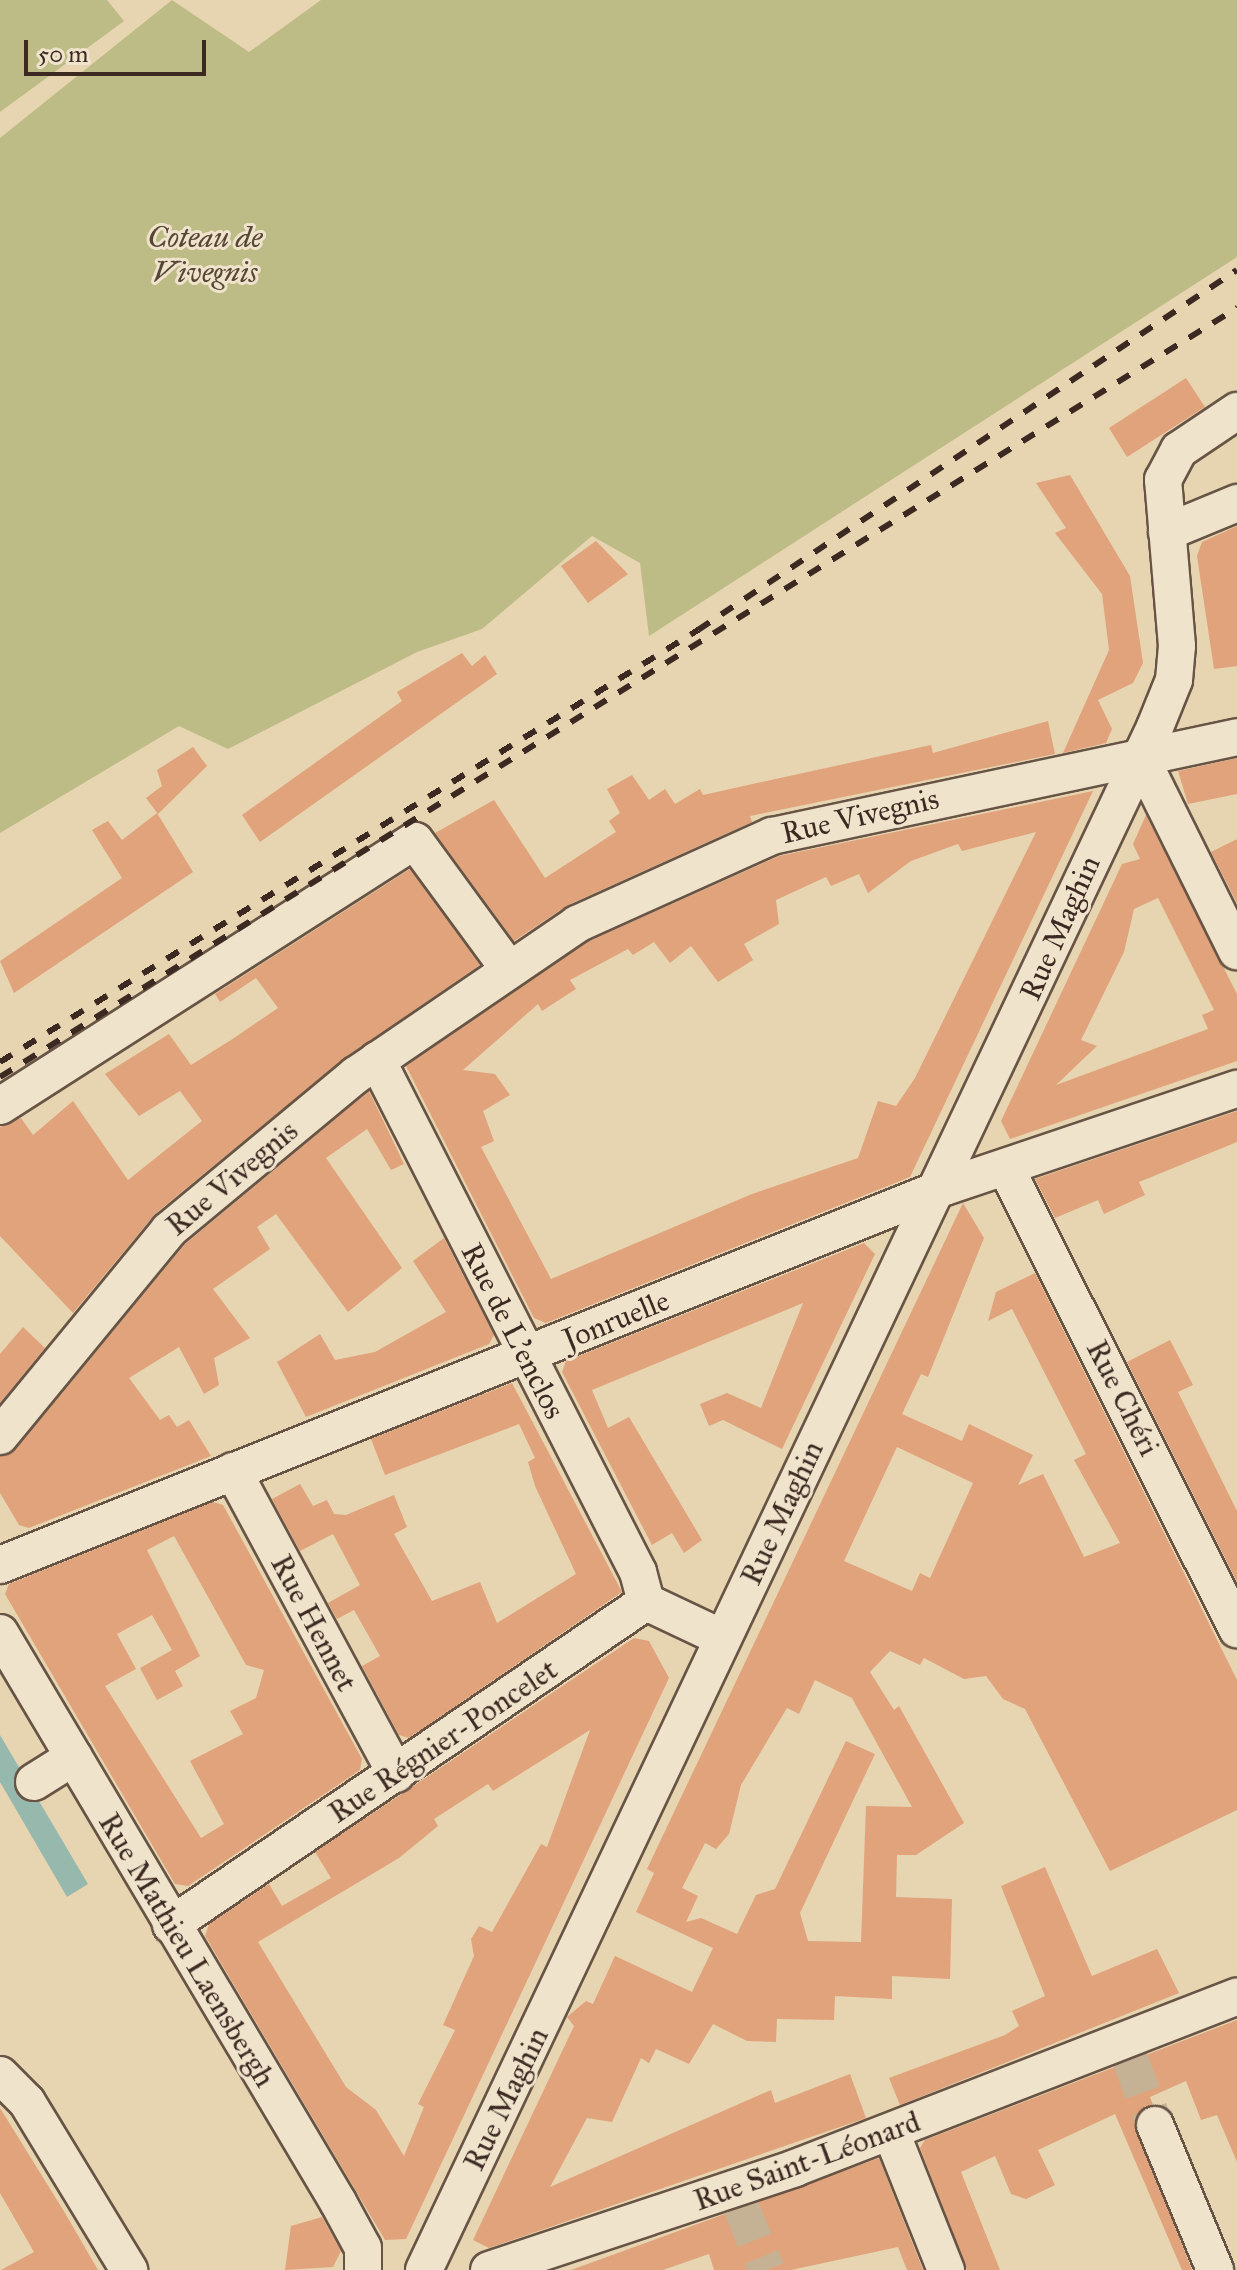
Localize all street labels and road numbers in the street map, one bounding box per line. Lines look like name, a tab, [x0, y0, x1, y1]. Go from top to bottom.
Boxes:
street label: Rue Vivegnis	[778, 780, 942, 852]
street label: Rue Maghin	[1012, 850, 1108, 1006]
street label: Rue Vivegnis	[159, 1113, 305, 1243]
street label: Rue de L'enclos	[453, 1237, 573, 1425]
street label: Jonruelle	[558, 1282, 674, 1358]
street label: Rue Chéri	[1079, 1334, 1167, 1462]
street label: Rue Maghin	[733, 1435, 831, 1591]
street label: Rue Hennet	[263, 1549, 365, 1697]
street label: Rue Régnier-Poncelet	[322, 1651, 564, 1831]
street label: Rue Mathieu Laensbergh	[91, 1807, 283, 2093]
street label: Rue Maghin	[456, 2022, 556, 2176]
street label: Rue Saint-Léonard	[689, 2103, 925, 2219]

